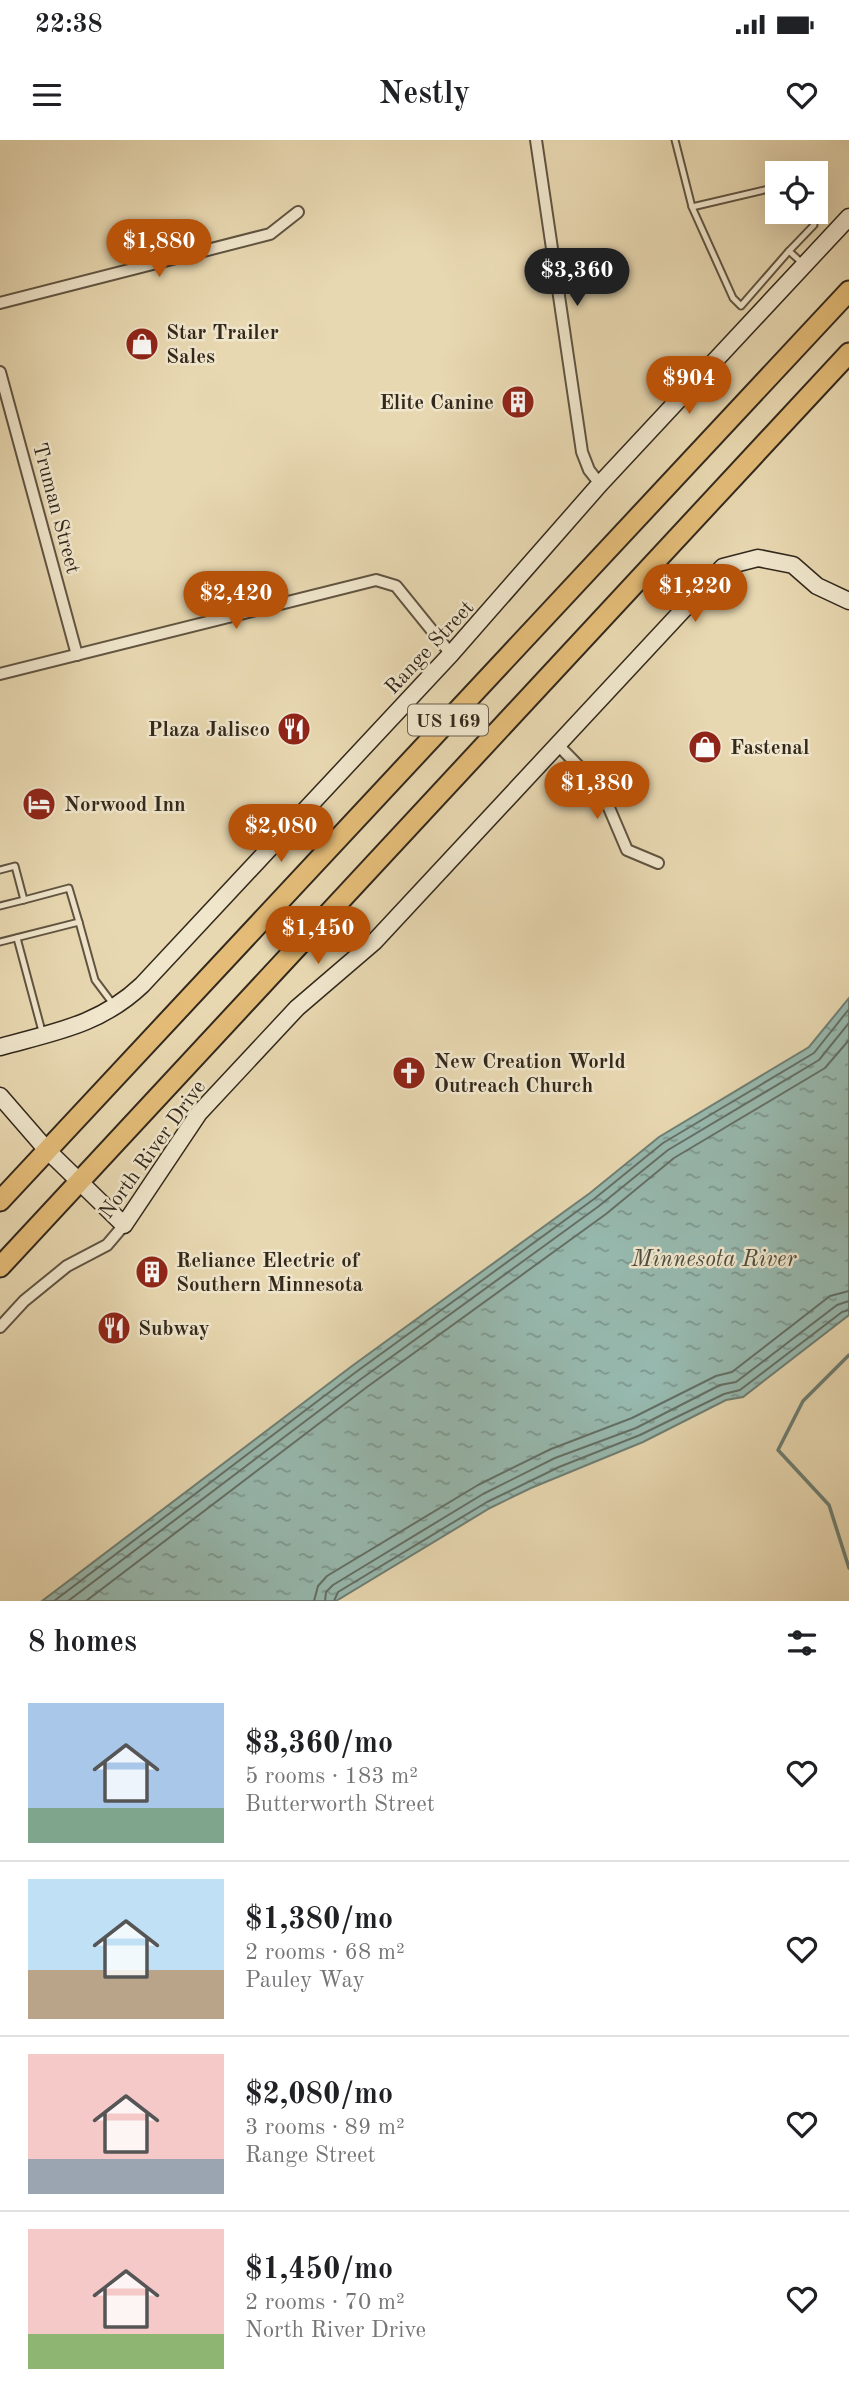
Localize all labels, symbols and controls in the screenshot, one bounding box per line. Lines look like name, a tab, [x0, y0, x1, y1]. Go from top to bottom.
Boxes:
text: 22:38	[35, 12, 103, 38]
icon: menu	[28, 76, 66, 114]
icon: heart	[783, 76, 821, 114]
text: Nestly	[379, 79, 470, 111]
map controls	[765, 161, 828, 224]
button: locate	[765, 161, 828, 224]
pin: $1,880	[102, 220, 216, 279]
text: $1,880	[122, 230, 196, 253]
pin: $3,360	[520, 248, 634, 308]
text: $3,360	[540, 259, 614, 282]
place label: Star Trailer Sales	[166, 323, 279, 368]
shop icon: Star Trailer Sales	[123, 325, 161, 363]
pin: $904	[648, 356, 730, 416]
text: $904	[662, 367, 716, 390]
building icon: Elite Canine	[499, 383, 537, 421]
place label: Elite Canine	[379, 393, 494, 414]
street label: Truman Street	[28, 441, 83, 576]
pin: $1,220	[638, 564, 752, 624]
pin: $2,420	[179, 572, 293, 631]
text: $1,220	[658, 575, 732, 598]
text: $2,420	[199, 582, 273, 605]
street label: Range Street	[382, 597, 478, 699]
road number: US 169	[408, 705, 488, 736]
restaurant icon: Plaza Jalisco	[275, 710, 313, 748]
place label: Plaza Jalisco	[148, 720, 270, 741]
shop icon: Fastenal	[686, 728, 724, 766]
place label: Fastenal	[730, 738, 809, 759]
pin: $1,380	[540, 762, 654, 821]
text: $1,380	[560, 772, 634, 795]
hotel icon: Norwood Inn	[20, 785, 58, 823]
place label: Norwood Inn	[64, 795, 186, 816]
pin: $2,080	[224, 804, 338, 864]
text: $2,080	[244, 815, 318, 838]
pin: $1,450	[261, 906, 375, 966]
text: $1,450	[281, 917, 355, 940]
place label: New Creation World Outreach Church	[434, 1052, 626, 1097]
church icon: New Creation World Outreach Church	[390, 1054, 428, 1092]
street label: North River Drive	[96, 1077, 210, 1223]
water label: Minnesota River	[631, 1248, 798, 1271]
place label: Reliance Electric of Southern Minnesota	[176, 1251, 364, 1296]
building icon: Reliance Electric of Southern Minnesota	[133, 1253, 171, 1291]
restaurant icon: Subway	[95, 1309, 133, 1347]
place label: Subway	[138, 1319, 210, 1340]
icon: filters	[783, 1624, 821, 1662]
text: 8 homes	[28, 1628, 137, 1658]
text: $3,360/mo	[245, 1729, 393, 1759]
icon: home	[84, 1731, 168, 1815]
icon: heart	[783, 1754, 821, 1792]
text: 5 rooms · 183 m²	[245, 1765, 418, 1788]
text: Butterworth Street	[245, 1793, 435, 1816]
text: $1,380/mo	[245, 1905, 393, 1935]
icon: home	[84, 1907, 168, 1991]
icon: heart	[783, 1930, 821, 1968]
text: 2 rooms · 68 m²	[245, 1941, 405, 1964]
text: Pauley Way	[245, 1969, 365, 1992]
text: $2,080/mo	[245, 2080, 393, 2110]
icon: home	[84, 2082, 168, 2166]
icon: heart	[783, 2105, 821, 2143]
text: 3 rooms · 89 m²	[245, 2116, 405, 2139]
text: Range Street	[245, 2144, 376, 2167]
text: $1,450/mo	[245, 2255, 393, 2285]
icon: home	[84, 2257, 168, 2341]
icon: heart	[783, 2280, 821, 2318]
text: 2 rooms · 70 m²	[245, 2291, 405, 2314]
text: North River Drive	[245, 2319, 426, 2342]

